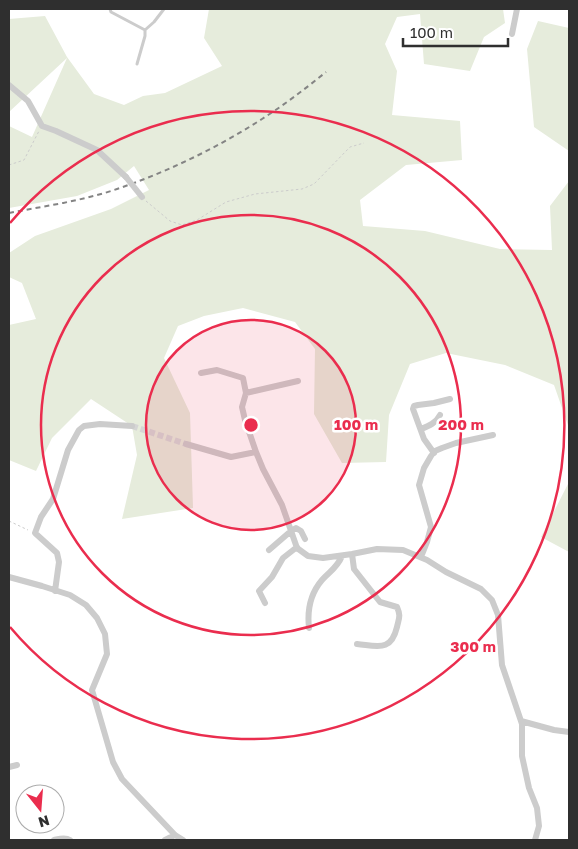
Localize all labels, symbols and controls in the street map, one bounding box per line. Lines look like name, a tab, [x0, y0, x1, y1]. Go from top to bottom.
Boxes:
scale bar	[403, 15, 508, 47]
text: 100 m	[410, 23, 453, 41]
text: 100 m	[334, 415, 378, 433]
text: 200 m	[438, 415, 484, 433]
centre of rings	[242, 416, 260, 434]
text: 300 m	[450, 637, 496, 655]
north arrow	[15, 784, 65, 834]
text: N	[36, 812, 52, 832]

